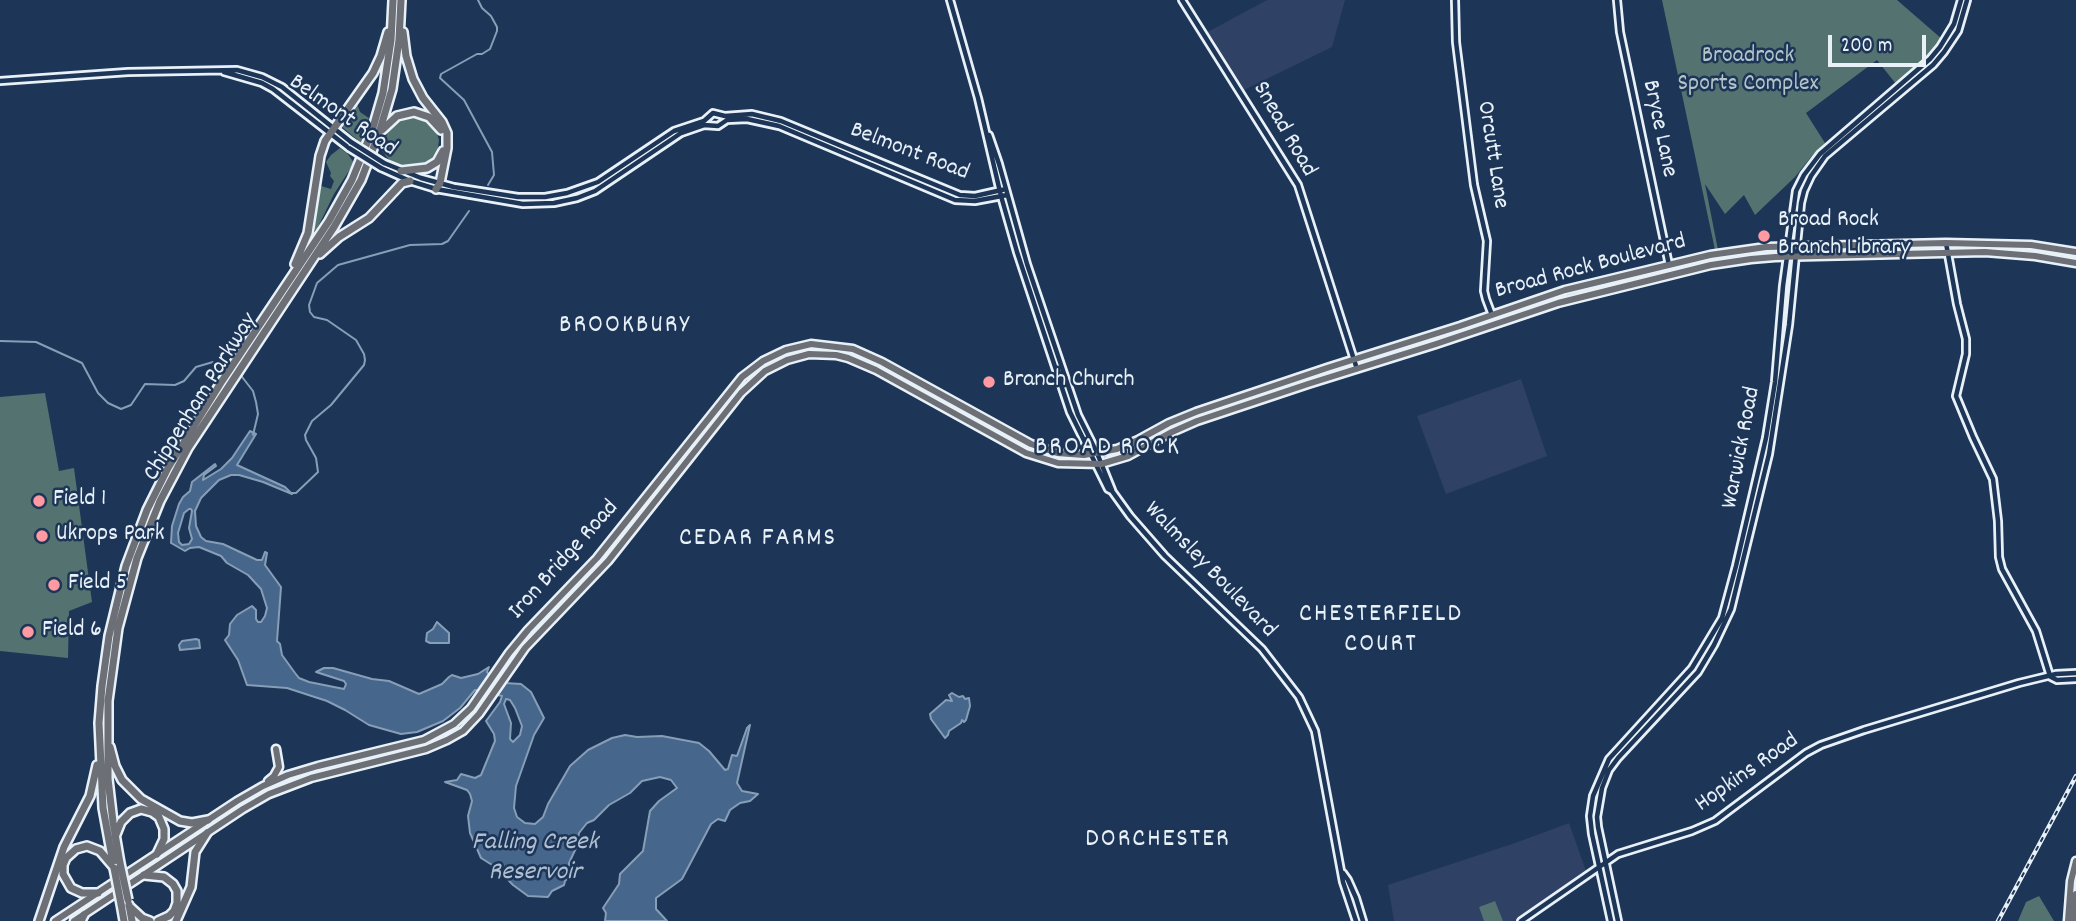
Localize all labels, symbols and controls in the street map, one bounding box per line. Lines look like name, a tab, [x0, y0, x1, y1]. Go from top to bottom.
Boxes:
scale bar	[1831, 21, 1929, 65]
text: 200 m	[1841, 32, 1892, 62]
park label: Broadrock Sports Complex	[1678, 44, 1818, 100]
street label: Belmont Road	[282, 69, 402, 165]
street label: Snead Road	[1244, 77, 1322, 183]
street label: Bryce Lane	[1634, 78, 1682, 180]
street label: Orcutt Lane	[1468, 99, 1514, 211]
street label: Belmont Road	[845, 117, 973, 189]
place label: Broad Rock Branch Library	[1778, 208, 1910, 264]
marker: Broad Rock Branch Library	[1756, 228, 1772, 244]
street label: Broad Rock Boulevard	[1492, 229, 1690, 307]
street label: Chippenham Parkway	[139, 309, 265, 487]
district label: BROOKBURY	[560, 311, 690, 343]
place label: Branch Church	[1003, 368, 1134, 396]
marker: Branch Church	[981, 374, 997, 390]
street label: Warwick Road	[1717, 385, 1769, 511]
district label: BROAD ROCK	[1036, 433, 1180, 465]
place label: Field 1	[53, 487, 106, 515]
marker: Field 1	[31, 493, 47, 509]
street label: Iron Bridge Road	[504, 495, 626, 627]
street label: Walmsley Boulevard	[1136, 497, 1282, 645]
place label: Ukrops Park	[56, 522, 165, 550]
district label: CEDAR FARMS	[680, 524, 836, 556]
marker: Ukrops Park	[34, 528, 50, 544]
place label: Field 5	[68, 571, 127, 599]
marker: Field 5	[46, 577, 62, 593]
district label: CHESTERFIELD COURT	[1301, 600, 1461, 662]
place label: Field 6	[42, 618, 102, 646]
marker: Field 6	[20, 624, 36, 640]
street label: Hopkins Road	[1691, 728, 1805, 820]
district label: DORCHESTER	[1087, 825, 1229, 857]
water label: Falling Creek Reservoir	[472, 828, 598, 890]

